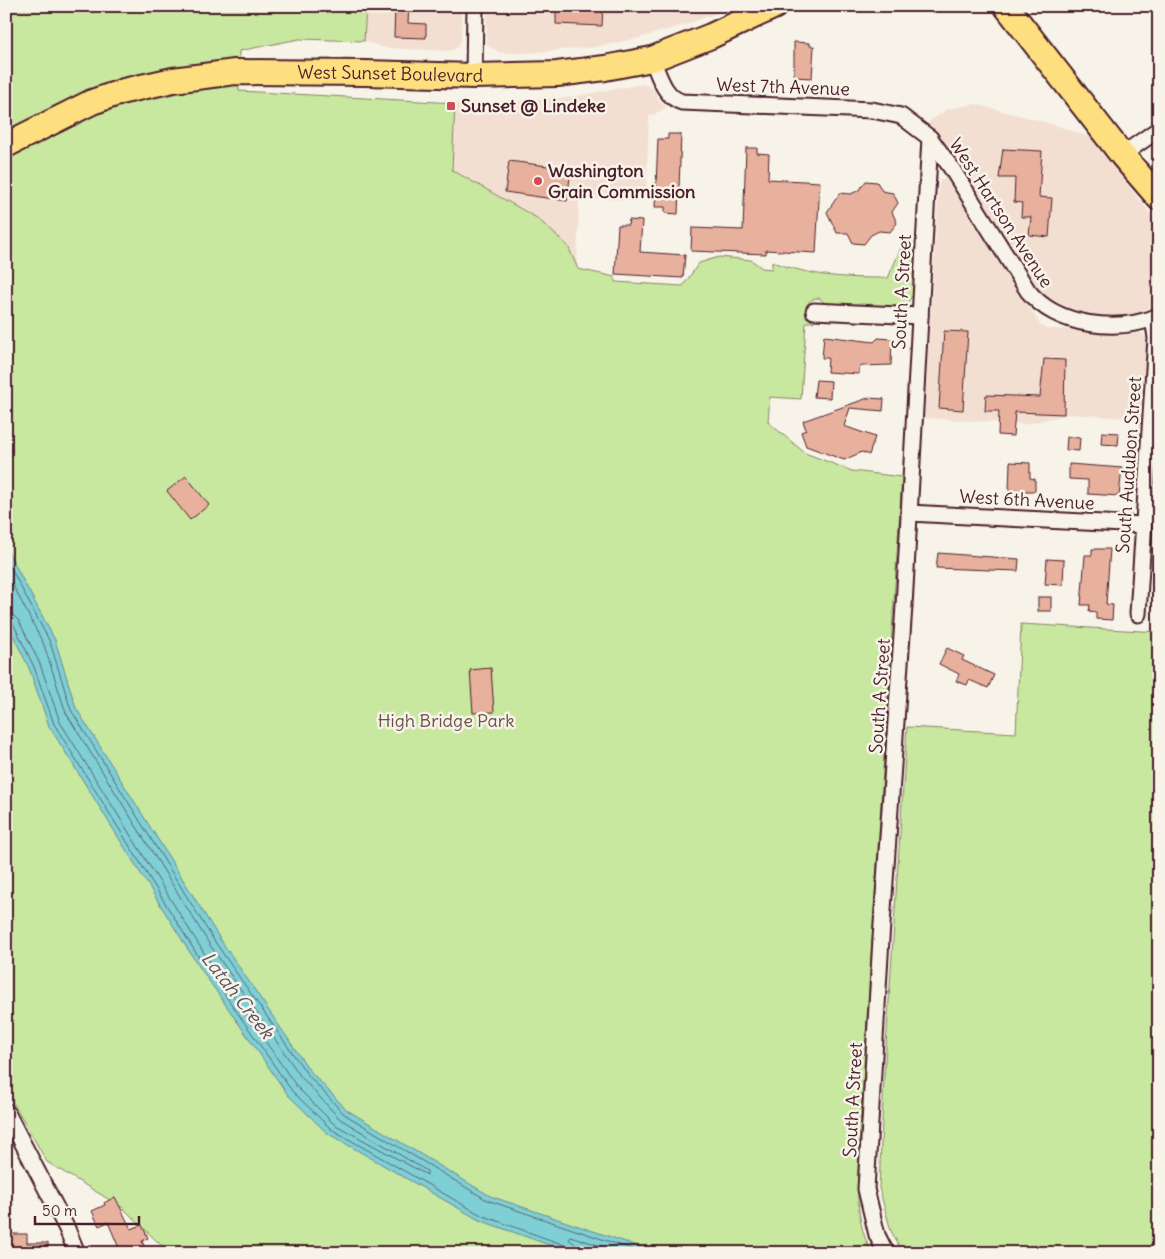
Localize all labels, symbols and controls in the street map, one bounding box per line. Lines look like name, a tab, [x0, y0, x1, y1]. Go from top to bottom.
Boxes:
street label: West Sunset Boulevard	[297, 60, 484, 87]
street label: West 7th Avenue	[716, 73, 850, 100]
place label: Sunset @ Lindeke	[461, 94, 606, 117]
marker: Sunset @ Lindeke	[445, 100, 457, 112]
street label: West Hartson Avenue	[944, 134, 1058, 292]
place label: Washington Grain Commission	[548, 159, 696, 203]
marker: Washington Grain Commission	[532, 175, 544, 187]
street label: South A Street	[887, 234, 916, 350]
street label: South Audubon Street	[1111, 376, 1146, 554]
street label: West 6th Avenue	[959, 484, 1095, 515]
street label: South A Street	[864, 638, 895, 754]
park label: High Bridge Park	[378, 709, 514, 732]
water label: Latah Creek	[197, 947, 280, 1044]
street label: South A Street	[838, 1042, 867, 1158]
scale bar	[35, 1194, 139, 1226]
text: 50 m	[42, 1201, 77, 1220]

